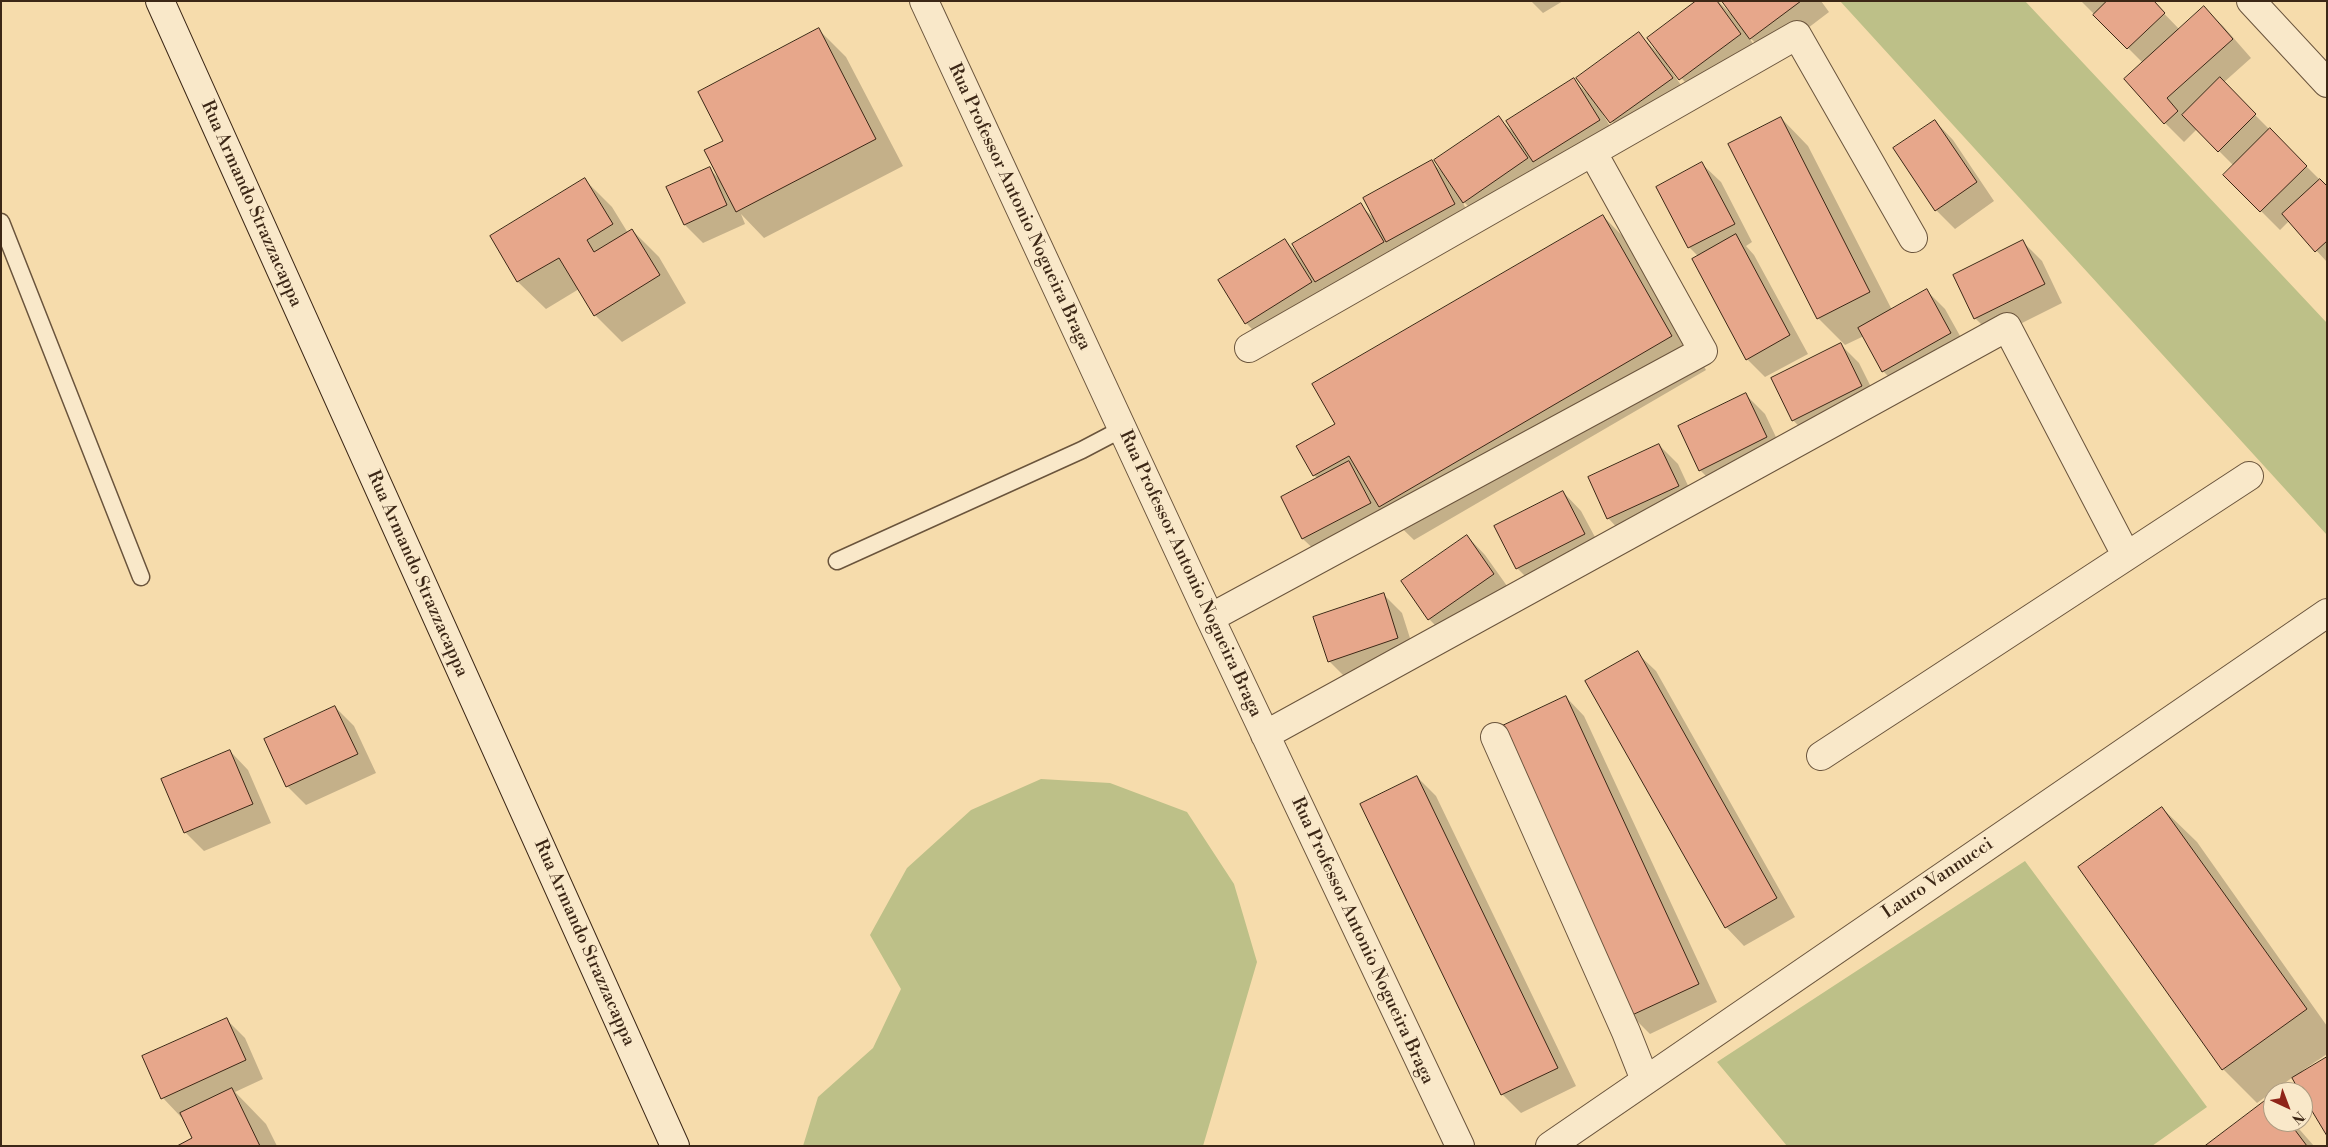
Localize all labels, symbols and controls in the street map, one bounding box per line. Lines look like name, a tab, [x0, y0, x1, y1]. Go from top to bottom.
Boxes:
street label: Rua Professor Antonio Nogueira Braga	[943, 60, 1095, 354]
street label: Rua Armando Strazzacappa	[196, 97, 306, 311]
street label: Rua Professor Antonio Nogueira Braga	[1114, 427, 1266, 721]
street label: Rua Armando Strazzacappa	[362, 467, 472, 681]
street label: Rua Professor Antonio Nogueira Braga	[1286, 794, 1438, 1088]
street label: Lauro Vannucci	[1879, 834, 1997, 924]
street label: Rua Armando Strazzacappa	[529, 836, 639, 1050]
north arrow	[2263, 1082, 2313, 1132]
text: N	[2287, 1107, 2308, 1128]

